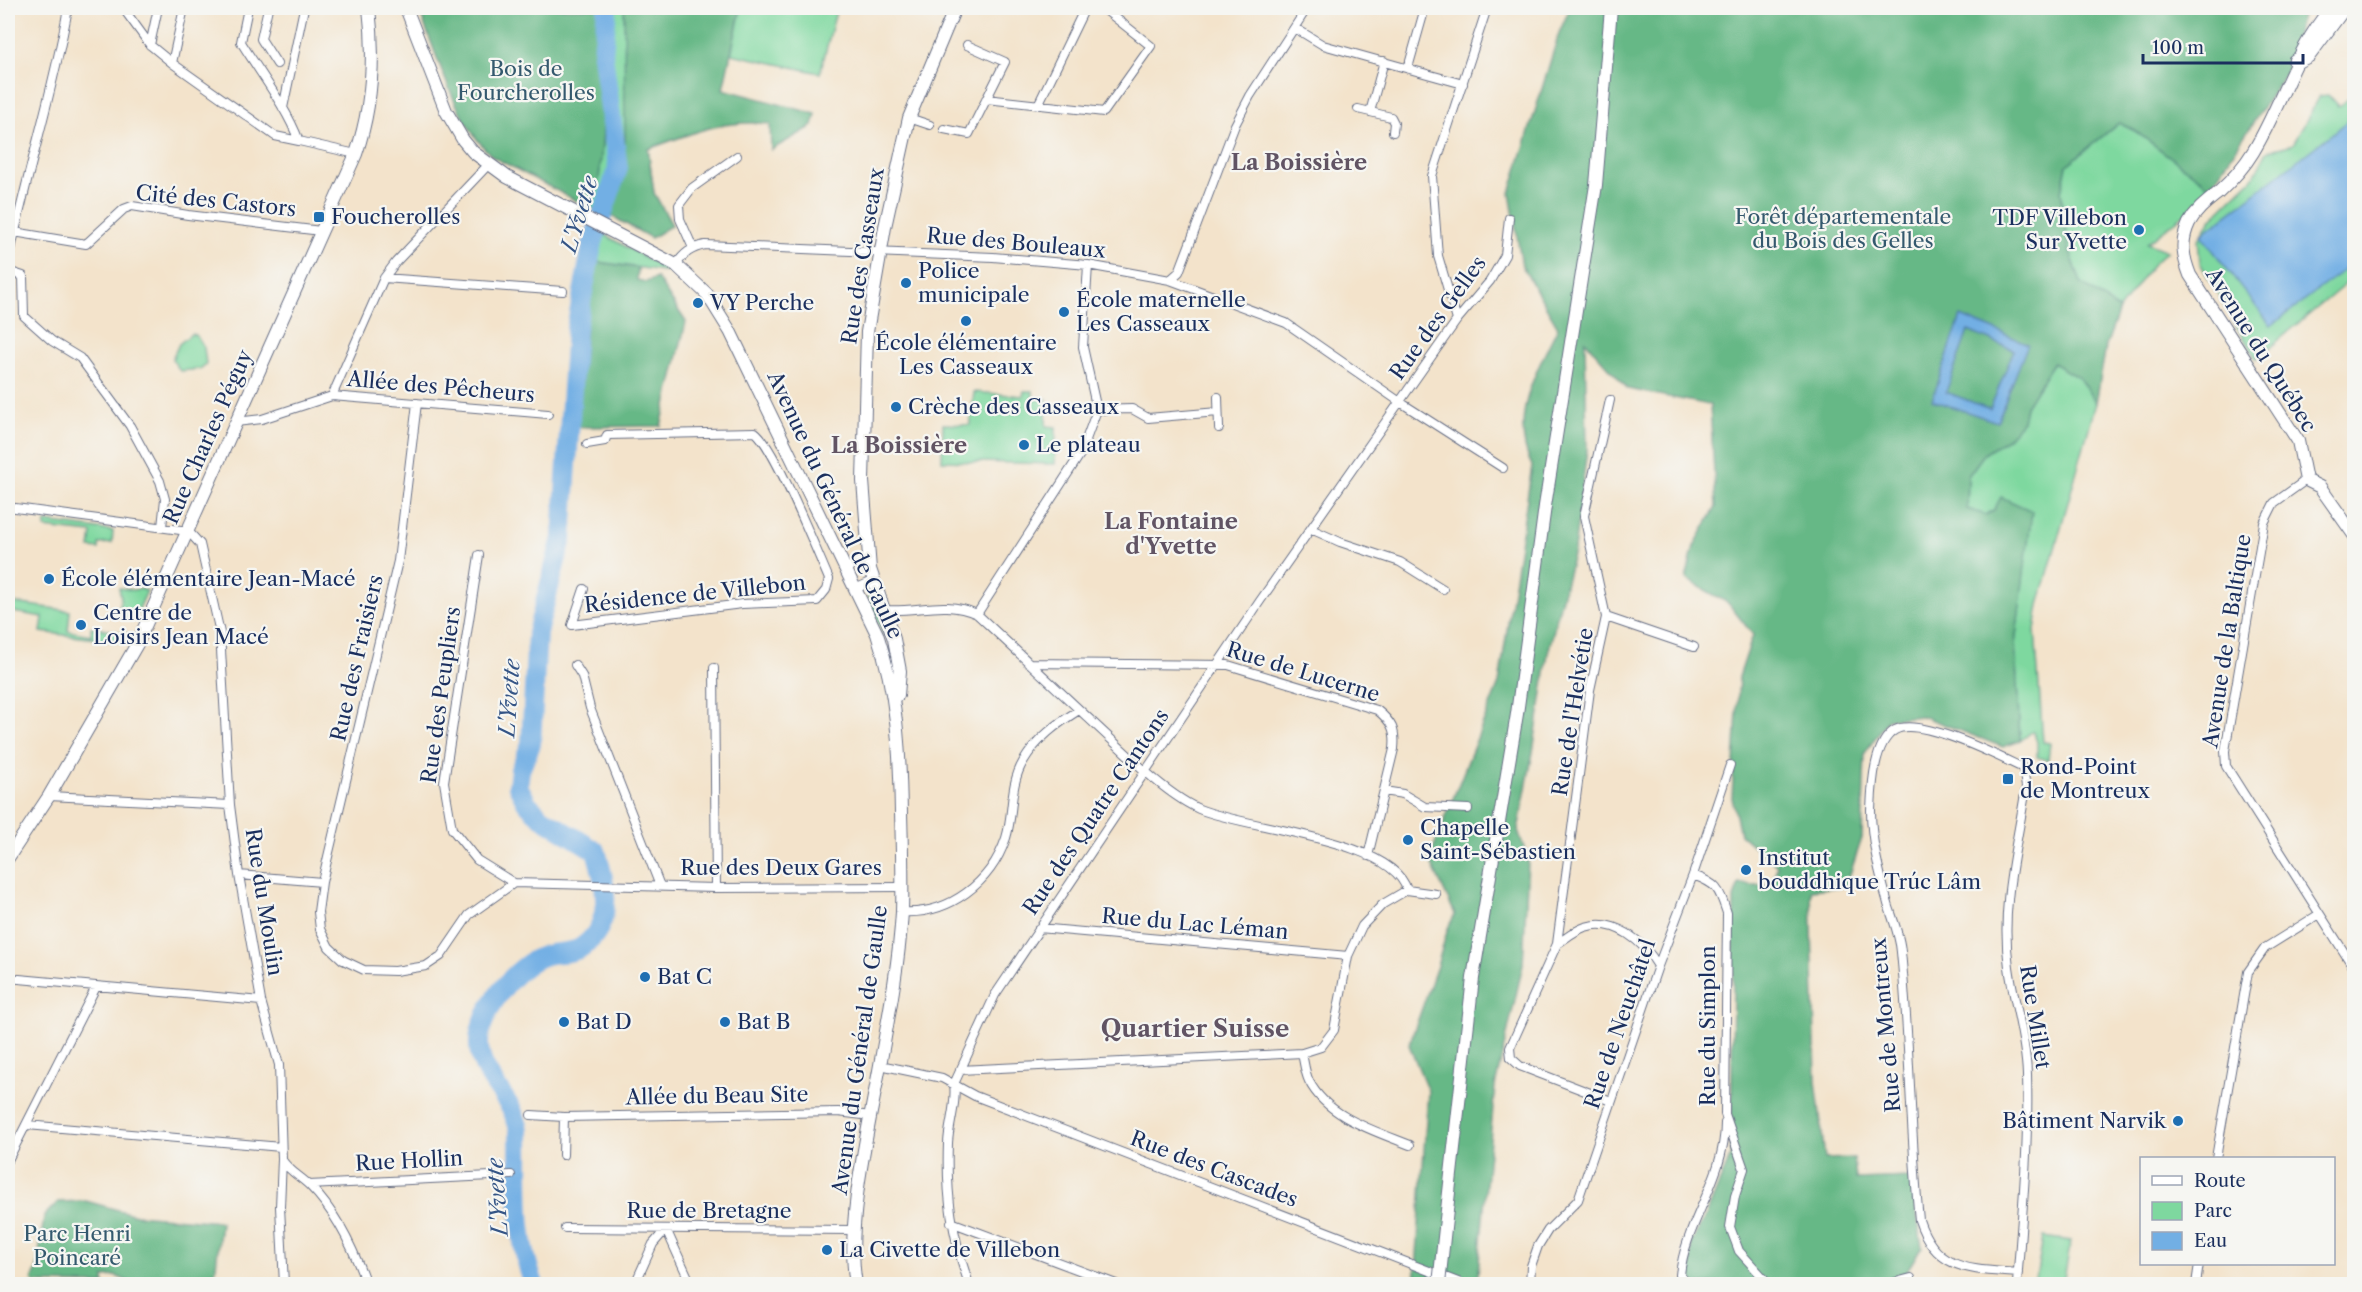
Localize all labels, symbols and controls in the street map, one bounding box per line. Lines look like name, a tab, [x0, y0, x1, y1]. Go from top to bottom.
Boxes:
scale bar	[2143, 27, 2304, 65]
text: 100 m	[2152, 37, 2204, 59]
park label: Bois de Fourcherolles	[457, 56, 595, 105]
district label: La Boissière	[1231, 149, 1367, 176]
street label: Rue des Casseaux	[836, 165, 889, 346]
water label: L'Yvette	[555, 171, 604, 257]
street label: Cité des Castors	[135, 180, 298, 221]
place label: Foucherolles	[331, 204, 460, 229]
park label: Forêt départementale du Bois des Gelles	[1735, 204, 1951, 253]
place label: TDF Villebon Sur Yvette	[1992, 205, 2127, 254]
marker: Foucherolles	[312, 210, 326, 224]
street label: Rue des Bouleaux	[925, 222, 1107, 263]
marker: TDF Villebon Sur Yvette	[2132, 223, 2146, 237]
street label: Rue des Gelles	[1384, 251, 1491, 385]
place label: Police municipale	[918, 258, 1029, 307]
street label: Avenue du Québec	[2200, 262, 2322, 437]
marker: Police municipale	[899, 276, 913, 290]
place label: École maternelle Les Casseaux	[1076, 287, 1246, 336]
place label: VY Perche	[709, 290, 814, 315]
marker: VY Perche	[691, 296, 705, 310]
marker: École maternelle Les Casseaux	[1057, 305, 1071, 319]
marker: École élémentaire Les Casseaux	[959, 314, 973, 328]
place label: École élémentaire Les Casseaux	[875, 330, 1057, 379]
street label: Rue Charles Péguy	[158, 345, 257, 528]
street label: Allée des Pêcheurs	[345, 366, 536, 407]
street label: Avenue du Général de Gaulle	[762, 366, 909, 642]
place label: Crèche des Casseaux	[908, 394, 1120, 419]
marker: Crèche des Casseaux	[889, 400, 903, 414]
district label: La Boissière	[831, 432, 967, 459]
place label: Le plateau	[1036, 432, 1141, 457]
marker: Le plateau	[1017, 438, 1031, 452]
district label: La Fontaine d'Yvette	[1104, 508, 1238, 560]
street label: Avenue de la Baltique	[2197, 532, 2256, 751]
place label: École élémentaire Jean-Macé	[61, 566, 356, 591]
street label: Résidence de Villebon	[583, 569, 807, 618]
marker: École élémentaire Jean-Macé	[42, 572, 56, 586]
street label: Rue des Fraisiers	[325, 572, 388, 744]
place label: Centre de Loisirs Jean Macé	[93, 600, 269, 649]
street label: Rue des Peupliers	[416, 605, 465, 785]
marker: Centre de Loisirs Jean Macé	[74, 618, 88, 632]
street label: Rue de l'Helvétie	[1547, 626, 1598, 798]
street label: Rue de Lucerne	[1223, 636, 1383, 707]
water label: L'Yvette	[493, 657, 526, 740]
street label: Rue des Quatre Cantons	[1017, 704, 1174, 919]
place label: Rond-Point de Montreux	[2020, 754, 2151, 803]
marker: Rond-Point de Montreux	[2001, 772, 2015, 786]
place label: Chapelle Saint-Sébastien	[1420, 815, 1576, 864]
street label: Rue du Moulin	[240, 826, 289, 978]
marker: Chapelle Saint-Sébastien	[1401, 833, 1415, 847]
place label: Institut bouddhique Trúc Lâm	[1758, 845, 1981, 894]
street label: Rue des Deux Gares	[680, 855, 882, 880]
marker: Institut bouddhique Trúc Lâm	[1739, 863, 1753, 877]
street label: Rue du Lac Léman	[1100, 903, 1290, 944]
street label: Avenue du Général de Gaulle	[827, 904, 892, 1197]
street label: Rue de Neuchâtel	[1579, 936, 1660, 1112]
street label: Rue de Montreux	[1865, 936, 1906, 1114]
street label: Rue du Simplon	[1695, 946, 1720, 1106]
street label: Rue Millet	[2015, 963, 2056, 1071]
place label: Bat C	[657, 964, 712, 989]
marker: Bat C	[638, 970, 652, 984]
place label: Bat D	[576, 1009, 632, 1034]
place label: Bat B	[737, 1009, 790, 1034]
district label: Quartier Suisse	[1101, 1014, 1289, 1043]
marker: Bat D	[557, 1015, 571, 1029]
marker: Bat B	[718, 1015, 732, 1029]
street label: Allée du Beau Site	[624, 1081, 809, 1110]
place label: Bâtiment Narvik	[2002, 1108, 2167, 1133]
marker: Bâtiment Narvik	[2171, 1114, 2185, 1128]
street label: Rue des Cascades	[1127, 1125, 1301, 1212]
street label: Rue Hollin	[354, 1145, 464, 1176]
water label: L'Yvette	[481, 1156, 514, 1239]
legend	[2140, 1157, 2335, 1265]
text: Route	[2194, 1170, 2246, 1192]
street label: Rue de Bretagne	[626, 1198, 792, 1223]
text: Parc	[2194, 1200, 2232, 1222]
park label: Parc Henri Poincaré	[23, 1221, 131, 1270]
text: Eau	[2194, 1230, 2227, 1252]
place label: La Civette de Villebon	[839, 1237, 1060, 1262]
marker: La Civette de Villebon	[820, 1243, 834, 1257]

